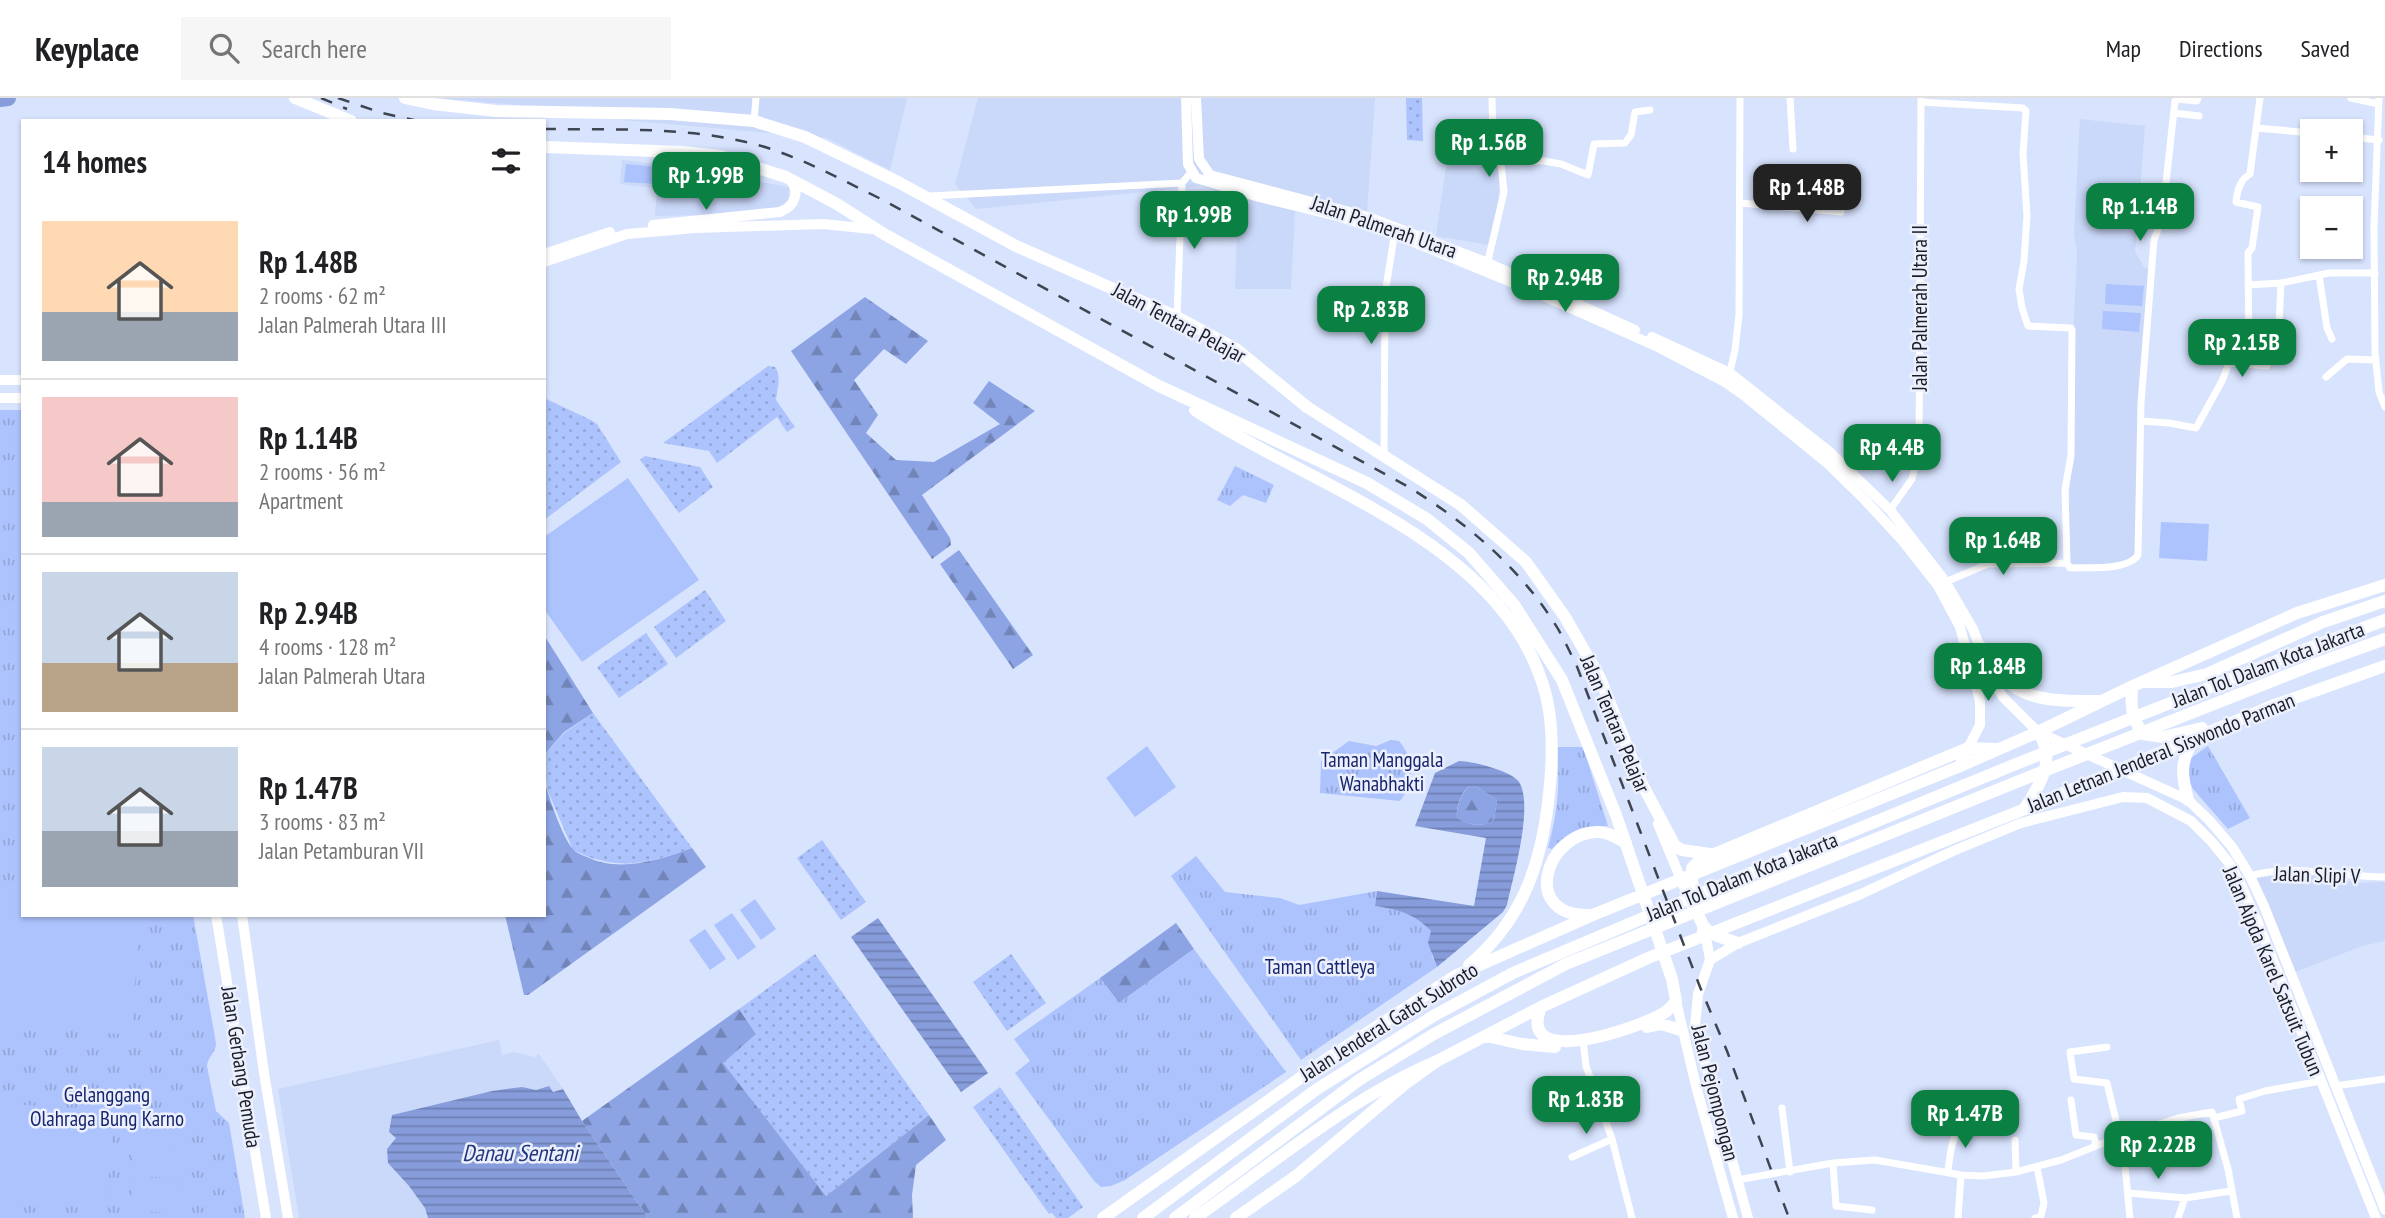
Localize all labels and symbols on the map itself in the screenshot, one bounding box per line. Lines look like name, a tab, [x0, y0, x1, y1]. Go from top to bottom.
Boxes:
pin: Rp 1.56B	[1417, 120, 1561, 179]
pin: Rp 1.99B	[634, 152, 778, 212]
pin: Rp 1.48B	[1735, 164, 1879, 224]
pin: Rp 1.14B	[2068, 184, 2212, 243]
street label: Jalan Palmerah Utara	[1307, 189, 1460, 264]
pin: Rp 1.99B	[1122, 192, 1266, 251]
street label: Jalan Palmerah Utara II	[1906, 225, 1933, 392]
pin: Rp 2.94B	[1493, 254, 1637, 314]
street label: Jalan Tentara Pelajar	[1107, 276, 1251, 369]
pin: Rp 2.83B	[1299, 286, 1443, 346]
pin: Rp 2.15B	[2170, 320, 2314, 379]
pin: Rp 4.4B	[1827, 424, 1957, 484]
pin: Rp 1.64B	[1931, 518, 2075, 577]
street label: Jalan Tol Dalam Kota Jakarta	[2167, 615, 2368, 714]
pin: Rp 1.84B	[1916, 644, 2060, 703]
street label: Jalan Tentara Pelajar	[1574, 650, 1657, 797]
street label: Jalan Letnan Jenderal Siswondo Parman	[2022, 686, 2299, 819]
park label: Taman Manggala Wanabhakti	[1321, 746, 1443, 797]
street label: Jalan Tol Dalam Kota Jakarta	[1641, 826, 1841, 928]
street label: Jalan Slipi V	[2272, 859, 2361, 890]
street label: Jalan Aipda Karel Satsuit Tubun	[2217, 861, 2330, 1080]
park label: Taman Cattleya	[1265, 953, 1375, 980]
street label: Jalan Jenderal Gatot Subroto	[1294, 956, 1483, 1088]
street label: Jalan Gerbang Pemuda	[215, 983, 268, 1150]
street label: Jalan Pejompongan	[1685, 1021, 1745, 1164]
pin: Rp 1.83B	[1514, 1076, 1658, 1136]
park label: Gelanggang Olahraga Bung Karno	[30, 1081, 184, 1132]
pin: Rp 1.47B	[1893, 1090, 2037, 1150]
pin: Rp 2.22B	[2086, 1122, 2230, 1181]
water label: Danau Sentani	[462, 1138, 581, 1167]

